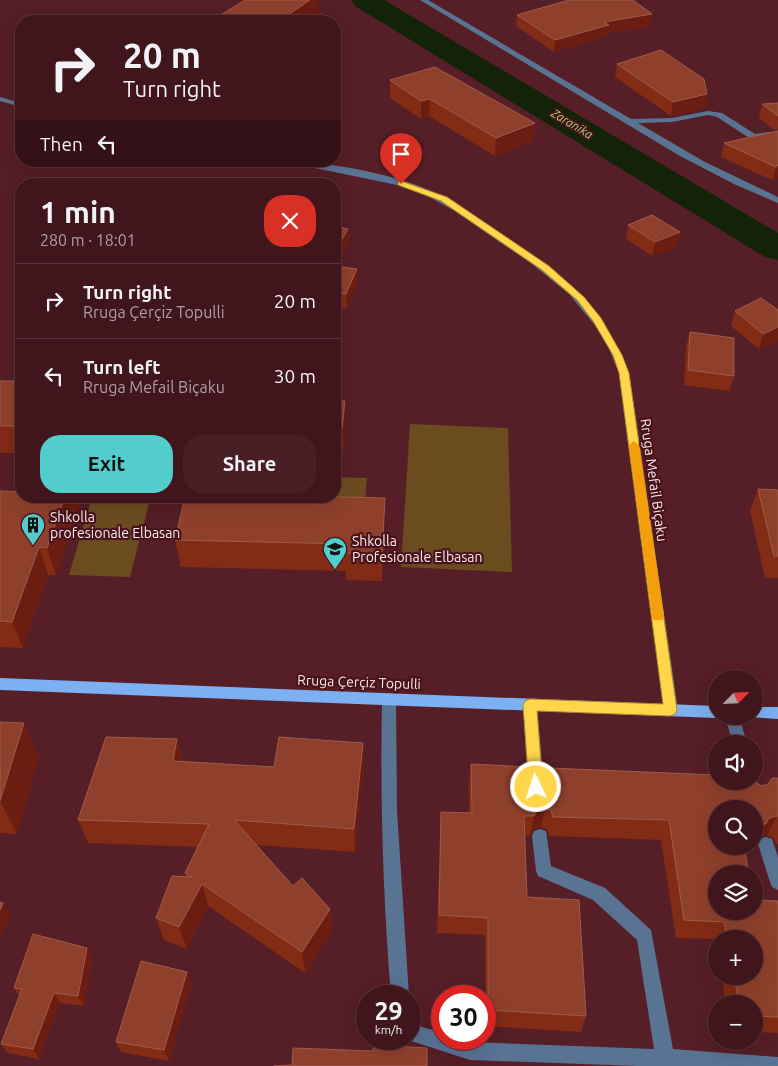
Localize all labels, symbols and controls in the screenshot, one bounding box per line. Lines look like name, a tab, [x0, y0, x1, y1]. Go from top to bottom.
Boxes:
icon: right	[40, 35, 105, 100]
text: 20 m	[123, 35, 201, 75]
text: Turn right	[123, 76, 221, 101]
water label: Zaranika	[548, 106, 596, 141]
icon: left	[93, 130, 121, 158]
text: Then	[40, 133, 83, 155]
pin	[380, 133, 422, 184]
icon: arrive	[387, 140, 415, 168]
text: 1 min	[40, 195, 116, 229]
button: close	[264, 195, 316, 247]
text: 280 m · 18:01	[40, 231, 136, 249]
text: Turn right	[83, 281, 171, 303]
icon: right	[40, 287, 68, 315]
text: 20 m	[274, 290, 316, 312]
text: Rruga Çerçiz Topulli	[83, 303, 225, 321]
text: Turn left	[83, 356, 161, 378]
icon: left	[40, 362, 68, 390]
text: 30 m	[274, 365, 316, 387]
text: Rruga Mefail Biçaku	[83, 378, 225, 396]
street label: Rruga Mefail Biçaku	[637, 417, 671, 543]
button: Exit	[40, 435, 173, 493]
button: Share	[183, 435, 316, 493]
place label: Shkolla profesionale Elbasan	[50, 509, 180, 541]
building icon: Shkolla profesionale Elbasan	[20, 512, 46, 546]
place label: Shkolla Profesionale Elbasan	[352, 533, 483, 565]
school or university icon: Shkolla Profesionale Elbasan	[322, 536, 348, 570]
north arrow	[708, 670, 762, 725]
map controls	[708, 670, 763, 1050]
street label: Rruga Çerçiz Topulli	[297, 672, 421, 692]
button: sound	[708, 735, 763, 790]
position arrow	[509, 760, 561, 812]
button: search	[708, 800, 763, 855]
button: layers	[708, 865, 763, 920]
button: +	[708, 930, 763, 985]
speed limit sign: 30	[431, 985, 496, 1050]
button: −	[708, 995, 763, 1050]
text: 29	[374, 997, 403, 1025]
text: km/h	[375, 1023, 402, 1036]

